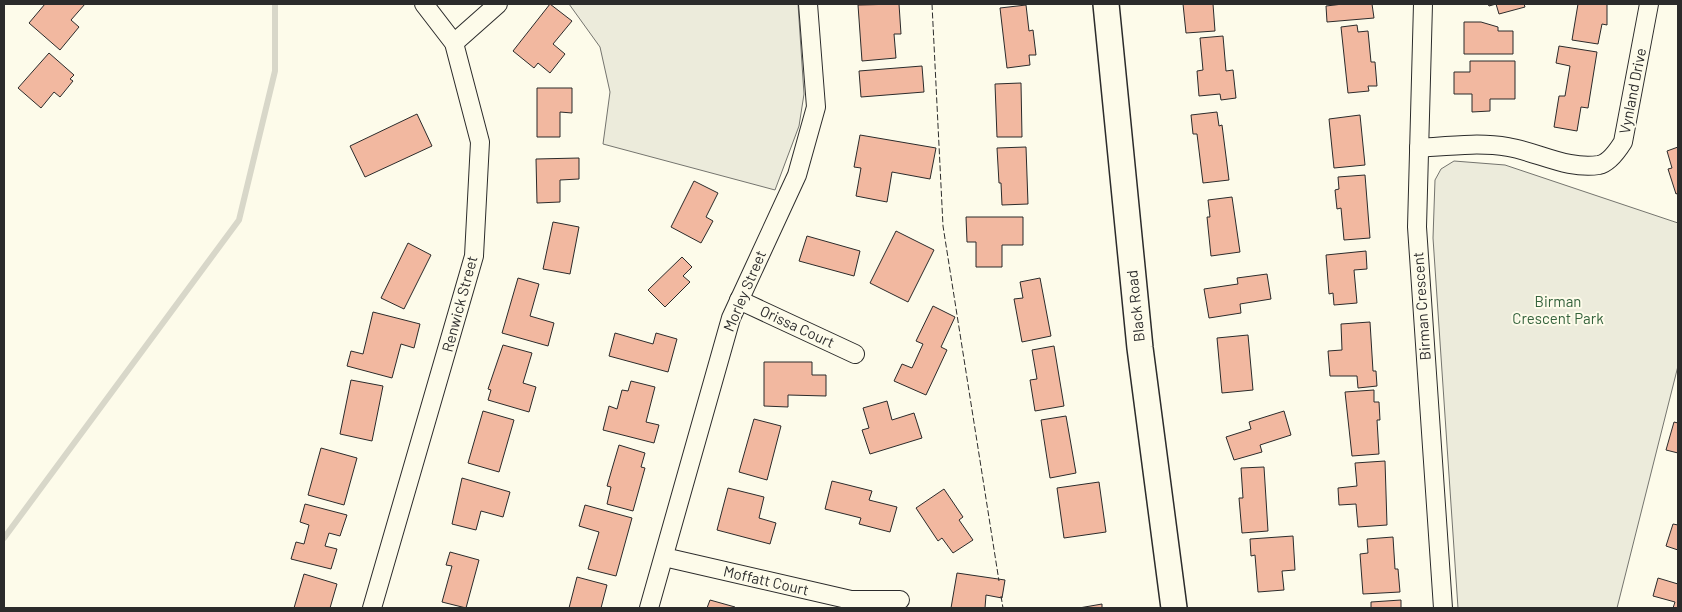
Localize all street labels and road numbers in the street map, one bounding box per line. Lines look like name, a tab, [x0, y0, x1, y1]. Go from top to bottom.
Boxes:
street label: Vynland Drive	[1615, 46, 1649, 135]
street label: Morley Street	[719, 247, 769, 334]
street label: Birman Crescent	[1408, 251, 1434, 361]
street label: Renwick Street	[438, 254, 481, 354]
street label: Black Road	[1122, 269, 1148, 343]
street label: Orissa Court	[757, 301, 837, 351]
street label: Moffatt Court	[722, 561, 811, 599]

